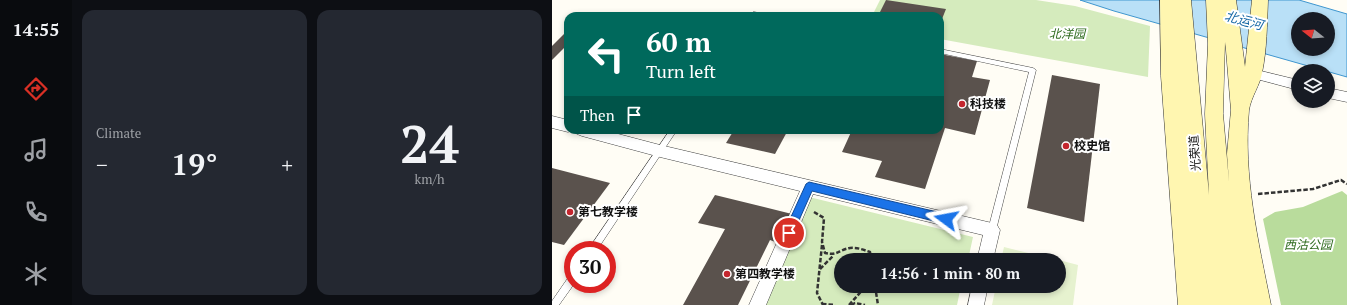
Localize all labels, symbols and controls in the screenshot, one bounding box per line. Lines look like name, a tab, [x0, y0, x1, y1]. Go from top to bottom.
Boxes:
water label: 北运河	[1223, 6, 1268, 35]
north arrow	[1291, 12, 1335, 56]
map controls	[1291, 12, 1335, 108]
text: 14:55	[13, 17, 59, 41]
text: 60 m	[646, 23, 711, 60]
park label: 北洋园	[1049, 26, 1087, 41]
icon: left	[580, 28, 632, 80]
text: Turn left	[646, 59, 716, 83]
button: layers	[1291, 64, 1335, 108]
icon: directions	[22, 75, 50, 103]
place label: 科技楼	[970, 96, 1006, 111]
marker: 科技楼	[957, 99, 967, 109]
icon: arrive	[623, 104, 645, 126]
text: Then	[580, 105, 615, 125]
text: 24	[400, 109, 459, 178]
text: Climate	[96, 124, 141, 142]
street label: 光荣道	[1186, 135, 1203, 172]
icon: music	[22, 136, 50, 164]
place label: 校史馆	[1074, 138, 1110, 153]
marker: 校史馆	[1061, 141, 1071, 151]
text: 19°	[171, 144, 218, 184]
text: −	[96, 150, 108, 179]
text: +	[281, 150, 293, 179]
text: km/h	[414, 170, 445, 188]
icon: phone	[22, 198, 50, 226]
position arrow	[925, 198, 967, 240]
place label: 第七教学楼	[578, 204, 638, 219]
marker: 第七教学楼	[565, 207, 575, 217]
pin	[772, 216, 806, 250]
icon: arrive	[778, 222, 800, 244]
park label: 西沽公园	[1284, 237, 1334, 252]
speed limit sign: 30	[564, 241, 616, 293]
icon: climate	[22, 260, 50, 288]
text: 14:56 · 1 min · 80 m	[880, 263, 1020, 283]
place label: 第四教学楼	[735, 266, 795, 281]
marker: 第四教学楼	[722, 269, 732, 279]

